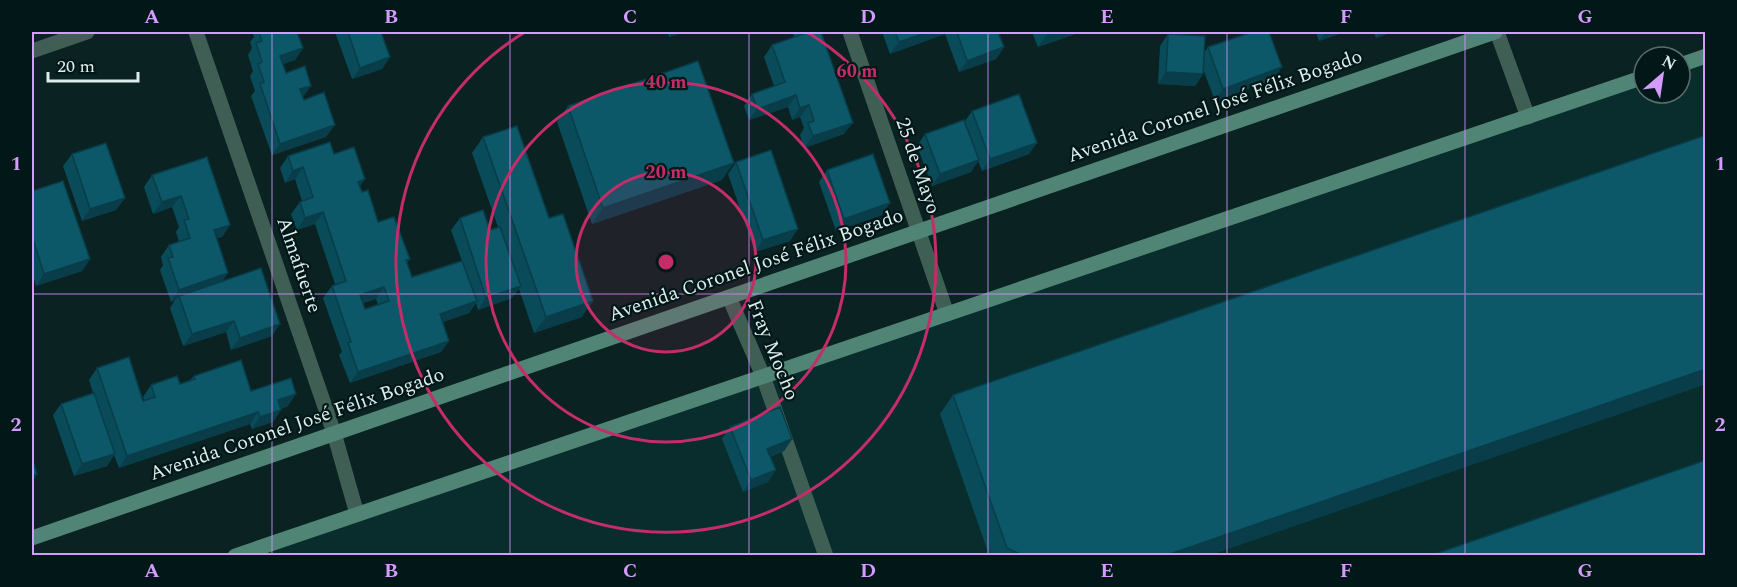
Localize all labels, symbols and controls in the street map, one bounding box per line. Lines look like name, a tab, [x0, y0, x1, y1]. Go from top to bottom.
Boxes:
text: A	[144, 2, 160, 32]
text: B	[384, 2, 398, 32]
text: C	[623, 2, 637, 32]
text: D	[860, 2, 876, 32]
text: E	[1100, 2, 1114, 32]
text: F	[1340, 2, 1352, 32]
text: G	[1577, 2, 1593, 32]
street label: Avenida Coronel José Félix Bogado	[1064, 41, 1366, 171]
scale bar	[48, 45, 138, 83]
north arrow	[1632, 45, 1692, 105]
text: N	[1657, 49, 1680, 76]
text: 20 m	[57, 53, 95, 80]
text: 60 m	[837, 58, 877, 85]
text: 40 m	[646, 69, 686, 96]
street label: 25 de Mayo	[888, 114, 948, 218]
text: 1	[10, 149, 22, 179]
text: 1	[1714, 149, 1726, 179]
text: 20 m	[646, 159, 686, 186]
street label: Avenida Coronel José Félix Bogado	[605, 200, 907, 330]
street label: Almafuerte	[269, 213, 329, 317]
centre of rings	[656, 252, 676, 272]
street label: Fray Mocho	[739, 295, 807, 405]
street label: Avenida Coronel José Félix Bogado	[146, 359, 448, 489]
text: 2	[10, 410, 22, 440]
text: 2	[1714, 410, 1726, 440]
text: A	[144, 556, 160, 586]
text: B	[384, 556, 398, 586]
text: C	[623, 556, 637, 586]
text: D	[860, 556, 876, 586]
text: E	[1100, 556, 1114, 586]
text: F	[1340, 556, 1352, 586]
text: G	[1577, 556, 1593, 586]

